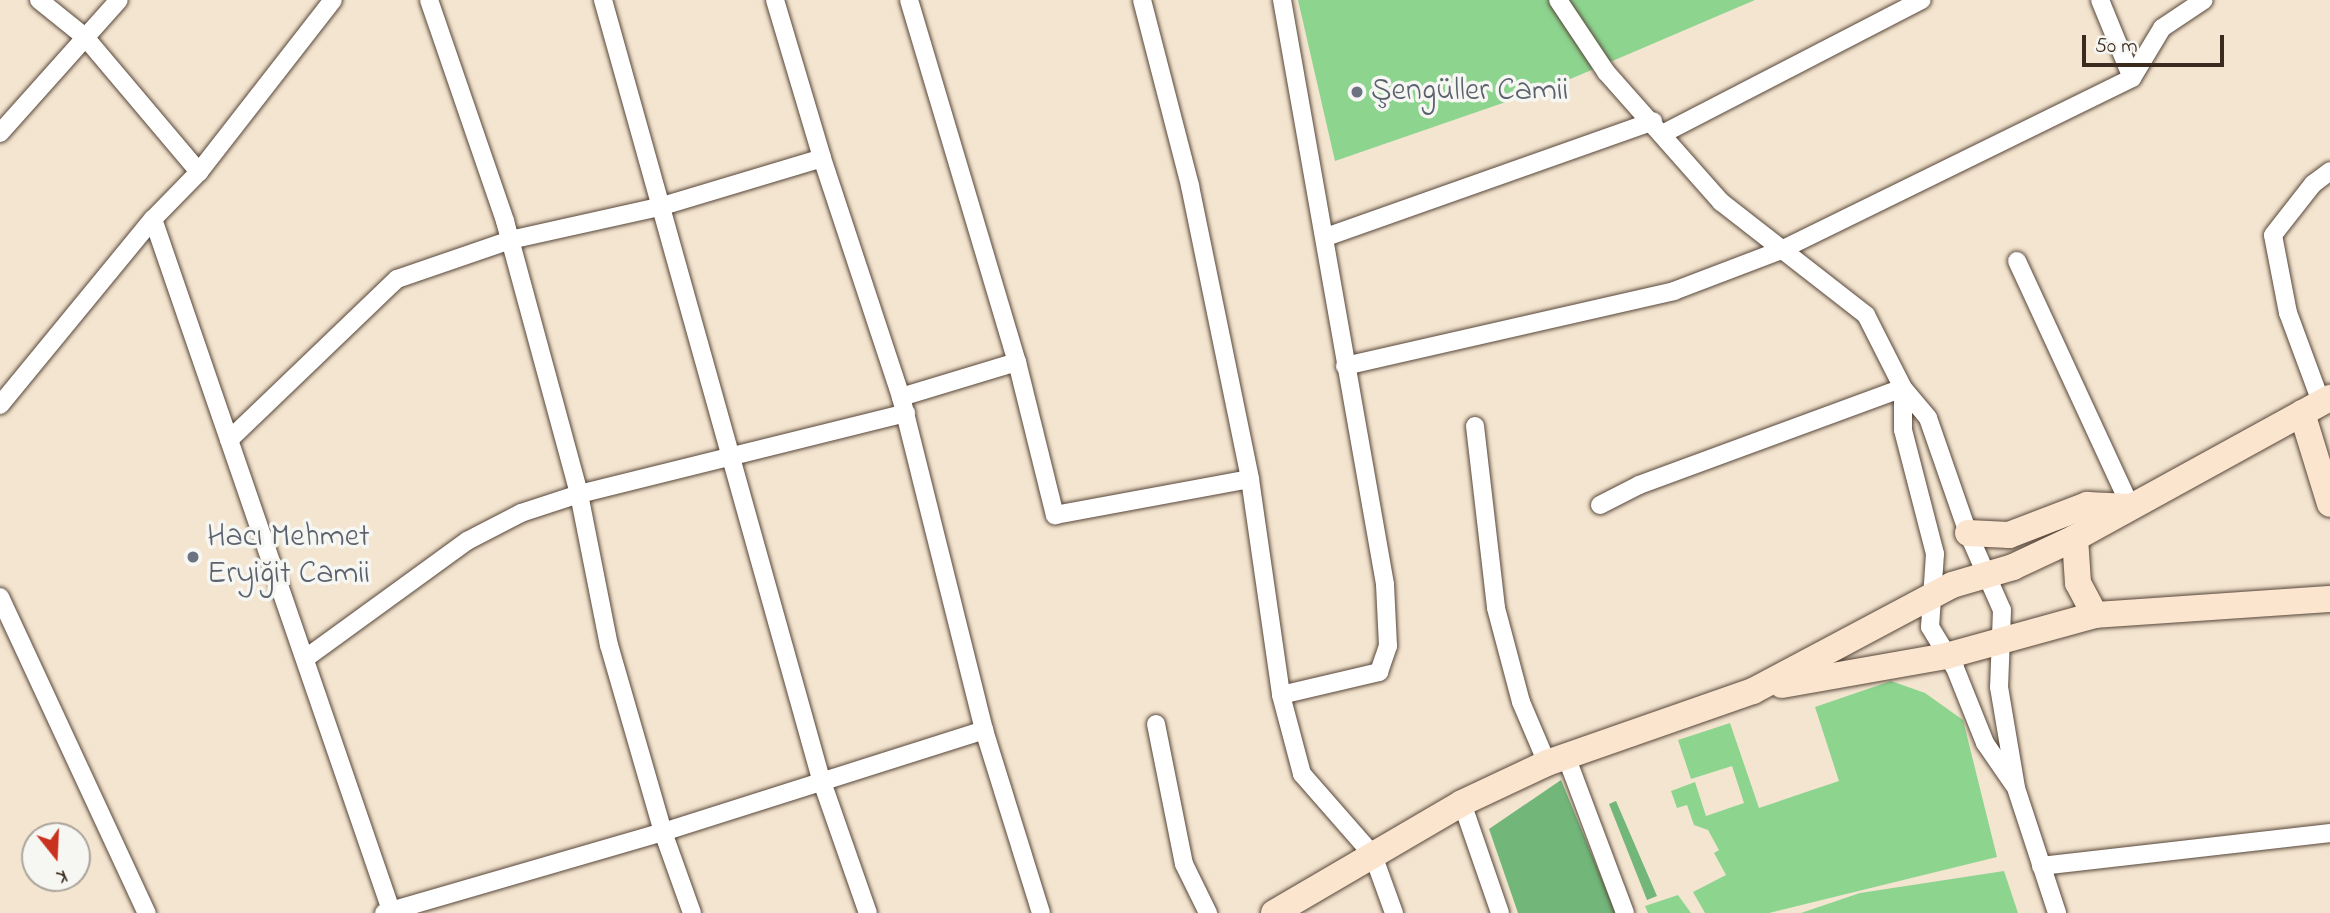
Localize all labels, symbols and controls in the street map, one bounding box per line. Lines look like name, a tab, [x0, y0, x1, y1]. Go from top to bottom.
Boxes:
scale bar	[2085, 21, 2227, 65]
text: 50 m	[2095, 32, 2138, 62]
place label: Şengüller Camii	[1371, 73, 1568, 111]
marker: Şengüller Camii	[1349, 84, 1365, 100]
place label: Hacı Mehmet Eryiğit Camii	[207, 520, 370, 595]
marker: Hacı Mehmet Eryiğit Camii	[185, 549, 201, 565]
north arrow	[21, 822, 91, 892]
text: K	[53, 861, 71, 890]

